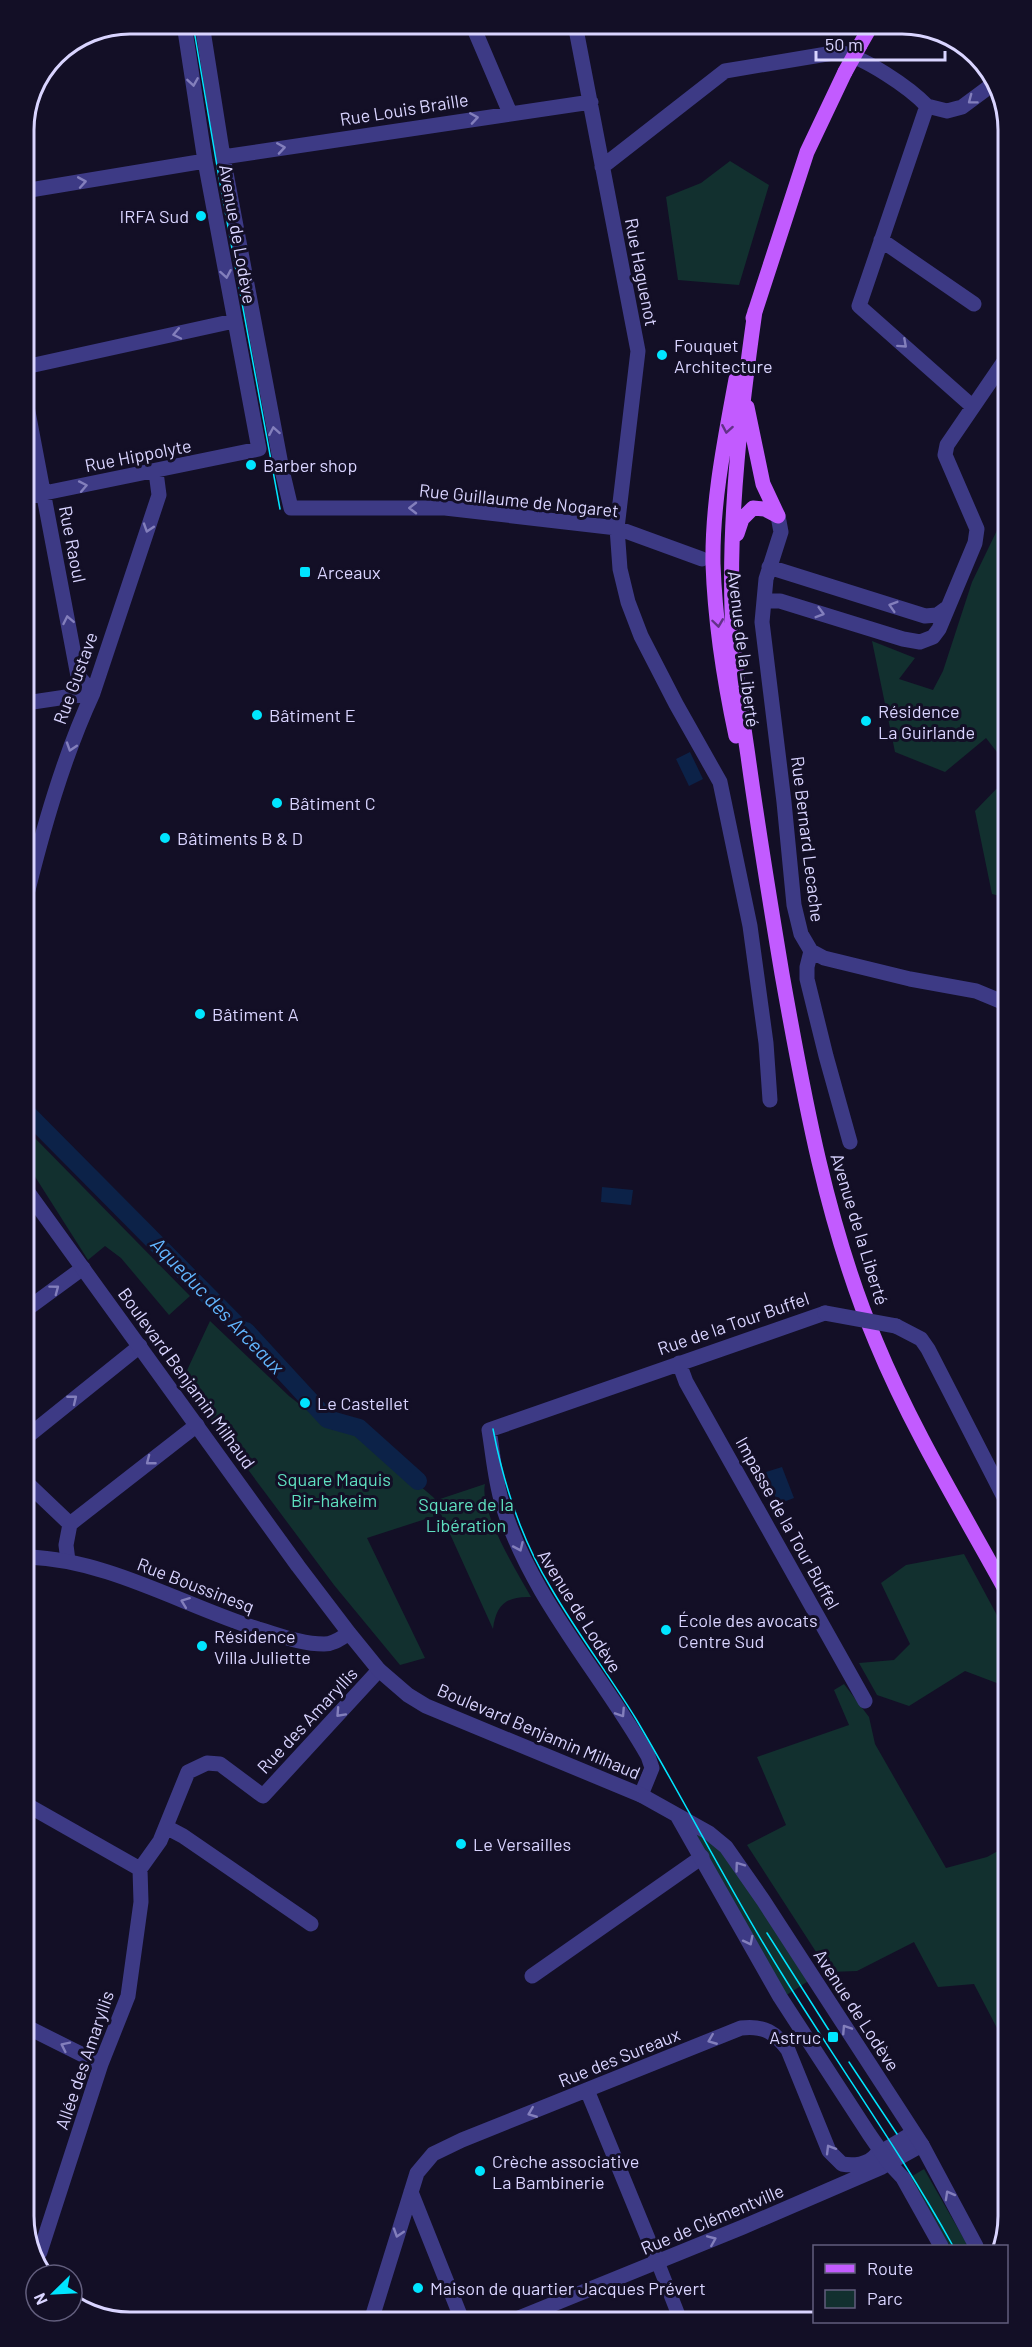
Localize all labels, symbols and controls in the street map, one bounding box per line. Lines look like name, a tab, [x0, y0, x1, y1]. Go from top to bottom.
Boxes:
scale bar	[816, 24, 945, 62]
text: 50 m	[825, 33, 863, 55]
one-way arrow	[186, 77, 198, 86]
street label: Rue Louis Braille	[338, 88, 470, 130]
one-way arrow	[967, 93, 978, 104]
one-way arrow	[469, 113, 479, 125]
one-way arrow	[277, 143, 286, 155]
street label: Avenue de Lodève	[215, 163, 261, 305]
one-way arrow	[77, 176, 87, 188]
place label: IRFA Sud	[119, 205, 189, 227]
marker: IRFA Sud	[194, 209, 208, 223]
street label: Rue Haguenot	[621, 216, 663, 328]
one-way arrow	[219, 269, 231, 279]
one-way arrow	[172, 327, 182, 340]
place label: Fouquet Architecture	[674, 334, 773, 377]
one-way arrow	[896, 337, 906, 348]
marker: Fouquet Architecture	[655, 348, 669, 362]
one-way arrow	[721, 424, 734, 434]
one-way arrow	[268, 426, 281, 436]
street label: Rue Hippolyte	[83, 434, 193, 476]
place label: Barber shop	[263, 454, 357, 476]
marker: Barber shop	[244, 458, 258, 472]
street label: Rue Guillaume de Nogaret	[418, 479, 620, 521]
one-way arrow	[77, 480, 87, 493]
one-way arrow	[408, 502, 417, 514]
street label: Rue Raoul	[55, 504, 91, 584]
one-way arrow	[143, 522, 155, 533]
place label: Arceaux	[317, 561, 381, 583]
marker: Arceaux	[298, 565, 312, 579]
street label: Avenue de la Liberté	[723, 569, 765, 729]
one-way arrow	[888, 601, 899, 613]
one-way arrow	[815, 606, 825, 618]
one-way arrow	[62, 615, 75, 625]
one-way arrow	[711, 618, 723, 628]
street label: Rue Gustave	[48, 629, 102, 727]
place label: Résidence La Guirlande	[878, 700, 975, 743]
place label: Bâtiment E	[269, 704, 356, 726]
marker: Bâtiment E	[250, 708, 264, 722]
marker: Résidence La Guirlande	[859, 714, 873, 728]
one-way arrow	[66, 741, 78, 752]
street label: Rue Bernard Lecache	[787, 755, 829, 923]
place label: Bâtiment C	[289, 792, 376, 814]
marker: Bâtiment C	[270, 796, 284, 810]
place label: Bâtiments B & D	[177, 827, 303, 849]
marker: Bâtiments B & D	[158, 831, 172, 845]
place label: Bâtiment A	[212, 1003, 299, 1025]
marker: Bâtiment A	[193, 1007, 207, 1021]
street label: Avenue de la Liberté	[826, 1150, 894, 1308]
water label: Aqueduc des Arceaux	[146, 1232, 290, 1379]
street label: Boulevard Benjamin Milhaud	[114, 1283, 260, 1473]
one-way arrow	[49, 1285, 60, 1296]
street label: Rue de la Tour Buffel	[654, 1287, 812, 1359]
place label: Le Castellet	[317, 1392, 409, 1414]
one-way arrow	[66, 1395, 77, 1406]
marker: Le Castellet	[298, 1396, 312, 1410]
street label: Impasse de la Tour Buffel	[731, 1433, 845, 1613]
one-way arrow	[146, 1454, 157, 1465]
park label: Square Maquis Bir-hakeim	[277, 1468, 391, 1511]
park label: Square de la Libération	[418, 1493, 514, 1536]
one-way arrow	[512, 1541, 524, 1552]
street label: Avenue de Lodève	[533, 1545, 627, 1677]
street label: Rue Boussinesq	[134, 1553, 258, 1617]
one-way arrow	[180, 1597, 191, 1609]
place label: École des avocats Centre Sud	[678, 1609, 818, 1652]
marker: École des avocats Centre Sud	[659, 1623, 673, 1637]
place label: Résidence Villa Juliette	[214, 1625, 311, 1668]
marker: Résidence Villa Juliette	[195, 1639, 209, 1653]
street label: Rue des Amaryllis	[252, 1662, 362, 1778]
street label: Boulevard Benjamin Milhaud	[434, 1678, 644, 1784]
one-way arrow	[336, 1707, 347, 1717]
one-way arrow	[614, 1707, 625, 1718]
place label: Le Versailles	[473, 1833, 571, 1855]
marker: Le Versailles	[454, 1837, 468, 1851]
one-way arrow	[736, 1861, 747, 1872]
one-way arrow	[742, 1935, 754, 1946]
street label: Avenue de Lodève	[809, 1945, 905, 2075]
street label: Allée des Amaryllis	[50, 1988, 118, 2132]
street label: Rue des Sureaux	[555, 2022, 683, 2091]
one-way arrow	[842, 2025, 854, 2035]
place label: Astruc	[769, 2026, 821, 2048]
marker: Astruc	[826, 2030, 840, 2044]
one-way arrow	[708, 2033, 719, 2045]
one-way arrow	[61, 2042, 71, 2053]
one-way arrow	[527, 2106, 538, 2118]
one-way arrow	[826, 2145, 838, 2155]
place label: Crèche associative La Bambinerie	[492, 2150, 639, 2193]
marker: Crèche associative La Bambinerie	[473, 2164, 487, 2178]
street label: Rue de Clémentville	[637, 2179, 787, 2259]
one-way arrow	[945, 2191, 956, 2201]
one-way arrow	[393, 2227, 405, 2238]
one-way arrow	[705, 2235, 716, 2247]
legend	[813, 2245, 1008, 2323]
text: Route	[867, 2257, 913, 2279]
north arrow	[24, 2263, 84, 2323]
place label: Maison de quartier Jacques Prévert	[430, 2277, 706, 2299]
marker: Maison de quartier Jacques Prévert	[411, 2281, 425, 2295]
text: Parc	[867, 2287, 903, 2309]
text: N	[29, 2291, 51, 2308]

